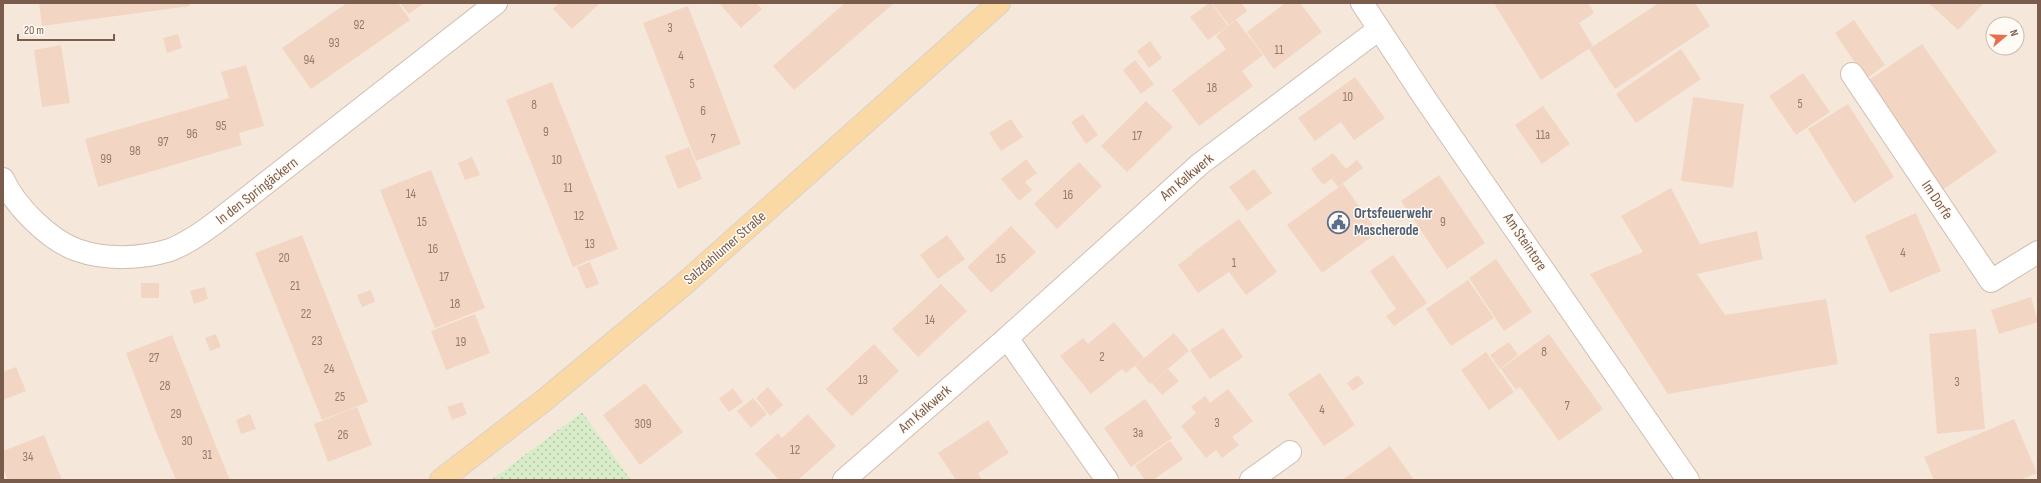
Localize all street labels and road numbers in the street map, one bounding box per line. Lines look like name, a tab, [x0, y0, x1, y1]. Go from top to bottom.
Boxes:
street label: Am Kalkwerk	[1156, 149, 1218, 206]
street label: In den Springäckern	[212, 153, 302, 229]
street label: Im Dorfe	[1917, 177, 1957, 223]
street label: Salzdahlumer Straße	[680, 207, 770, 289]
street label: Am Steintore	[1498, 209, 1551, 275]
street label: Am Kalkwerk	[894, 381, 956, 438]

